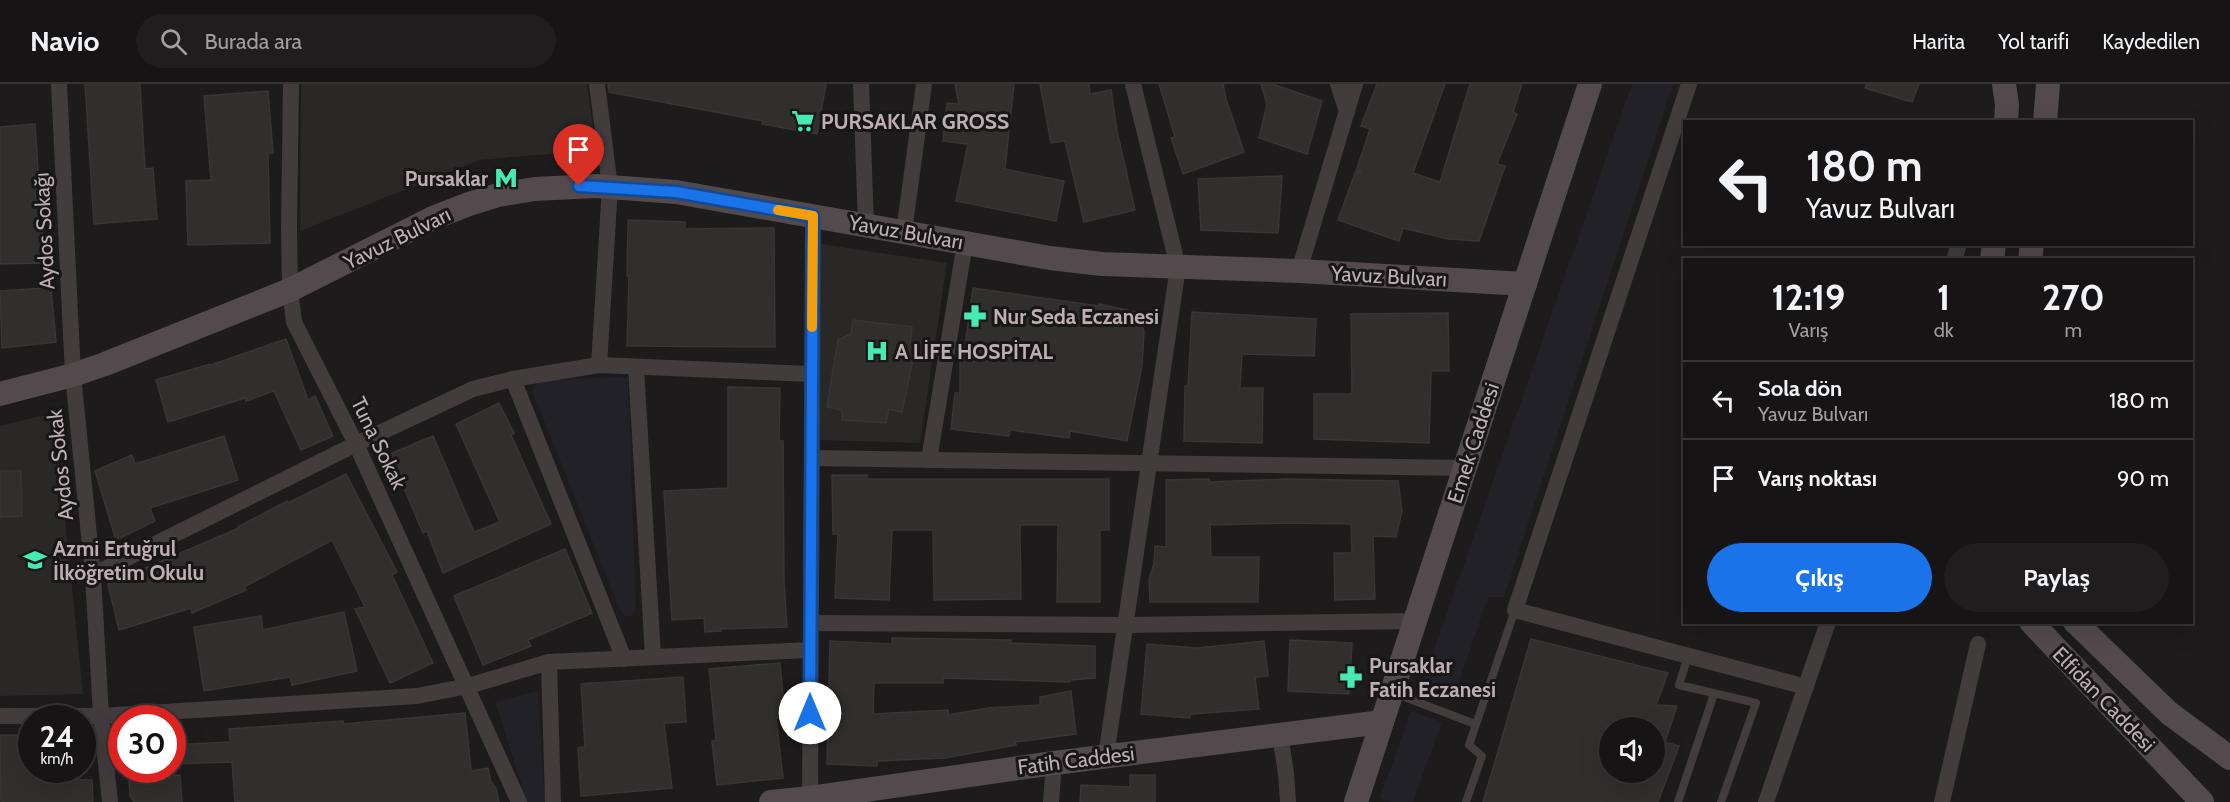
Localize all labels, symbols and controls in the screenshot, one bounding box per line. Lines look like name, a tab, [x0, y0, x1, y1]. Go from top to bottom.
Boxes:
search box	[136, 14, 556, 68]
text: Navio	[30, 24, 100, 58]
icon: search	[157, 25, 190, 58]
text: Burada ara	[205, 28, 302, 55]
text: Harita	[1912, 29, 1965, 54]
text: Yol tarifi	[1998, 29, 2069, 54]
text: Kaydedilen	[2102, 29, 2200, 54]
supermarket icon: PURSAKLAR GROSS	[790, 108, 816, 134]
place label: PURSAKLAR GROSS	[821, 109, 1009, 134]
pin	[553, 124, 604, 186]
icon: arrive	[562, 133, 595, 166]
text: 180 m	[1806, 140, 1922, 192]
icon: left	[1707, 144, 1785, 222]
metro station icon: Pursaklar	[493, 165, 519, 191]
place label: Pursaklar	[405, 166, 488, 191]
street label: Aydos Sokağı	[28, 172, 60, 290]
text: Yavuz Bulvarı	[1806, 192, 1955, 225]
street label: Yavuz Bulvarı	[339, 201, 455, 275]
street label: Yavuz Bulvarı	[846, 209, 965, 254]
street label: Yavuz Bulvarı	[1330, 260, 1447, 292]
text: 12:19	[1771, 275, 1845, 319]
text: 1	[1937, 275, 1950, 319]
text: 270	[2042, 275, 2105, 319]
pharmacy icon: Nur Seda Eczanesi	[962, 303, 988, 329]
place label: Nur Seda Eczanesi	[993, 304, 1159, 329]
text: Varış	[1788, 318, 1828, 342]
text: dk	[1934, 318, 1954, 342]
text: m	[2065, 318, 2082, 342]
hospital icon: A LİFE HOSPİTAL	[864, 338, 890, 364]
place label: A LİFE HOSPİTAL	[895, 339, 1054, 364]
text: Sola dön	[1758, 375, 1842, 402]
street label: Emek Caddesi	[1442, 380, 1504, 506]
icon: left	[1707, 384, 1740, 417]
text: 180 m	[2109, 387, 2169, 414]
street label: Tuna Sokak	[346, 393, 412, 494]
text: Yavuz Bulvarı	[1758, 402, 1868, 426]
street label: Aydos Sokak	[42, 408, 78, 522]
icon: arrive	[1707, 462, 1740, 495]
text: Varış noktası	[1758, 465, 1877, 492]
text: 90 m	[2117, 465, 2169, 492]
place label: Azmi Ertuğrul İlköğretim Okulu	[53, 536, 204, 585]
button: Çıkış	[1707, 543, 1932, 612]
button: Paylaş	[1944, 543, 2169, 612]
school or university icon: Azmi Ertuğrul İlköğretim Okulu	[22, 547, 48, 573]
street label: Elfidan Caddesi	[2048, 641, 2160, 757]
place label: Pursaklar Fatih Eczanesi	[1369, 653, 1496, 702]
pharmacy icon: Pursaklar Fatih Eczanesi	[1338, 664, 1364, 690]
position arrow	[778, 681, 842, 745]
speed limit sign: 30	[108, 705, 186, 783]
map controls	[1599, 717, 1665, 783]
button: sound	[1599, 717, 1665, 783]
text: 24	[40, 718, 74, 755]
street label: Fatih Caddesi	[1016, 740, 1136, 780]
text: km/h	[41, 750, 73, 768]

